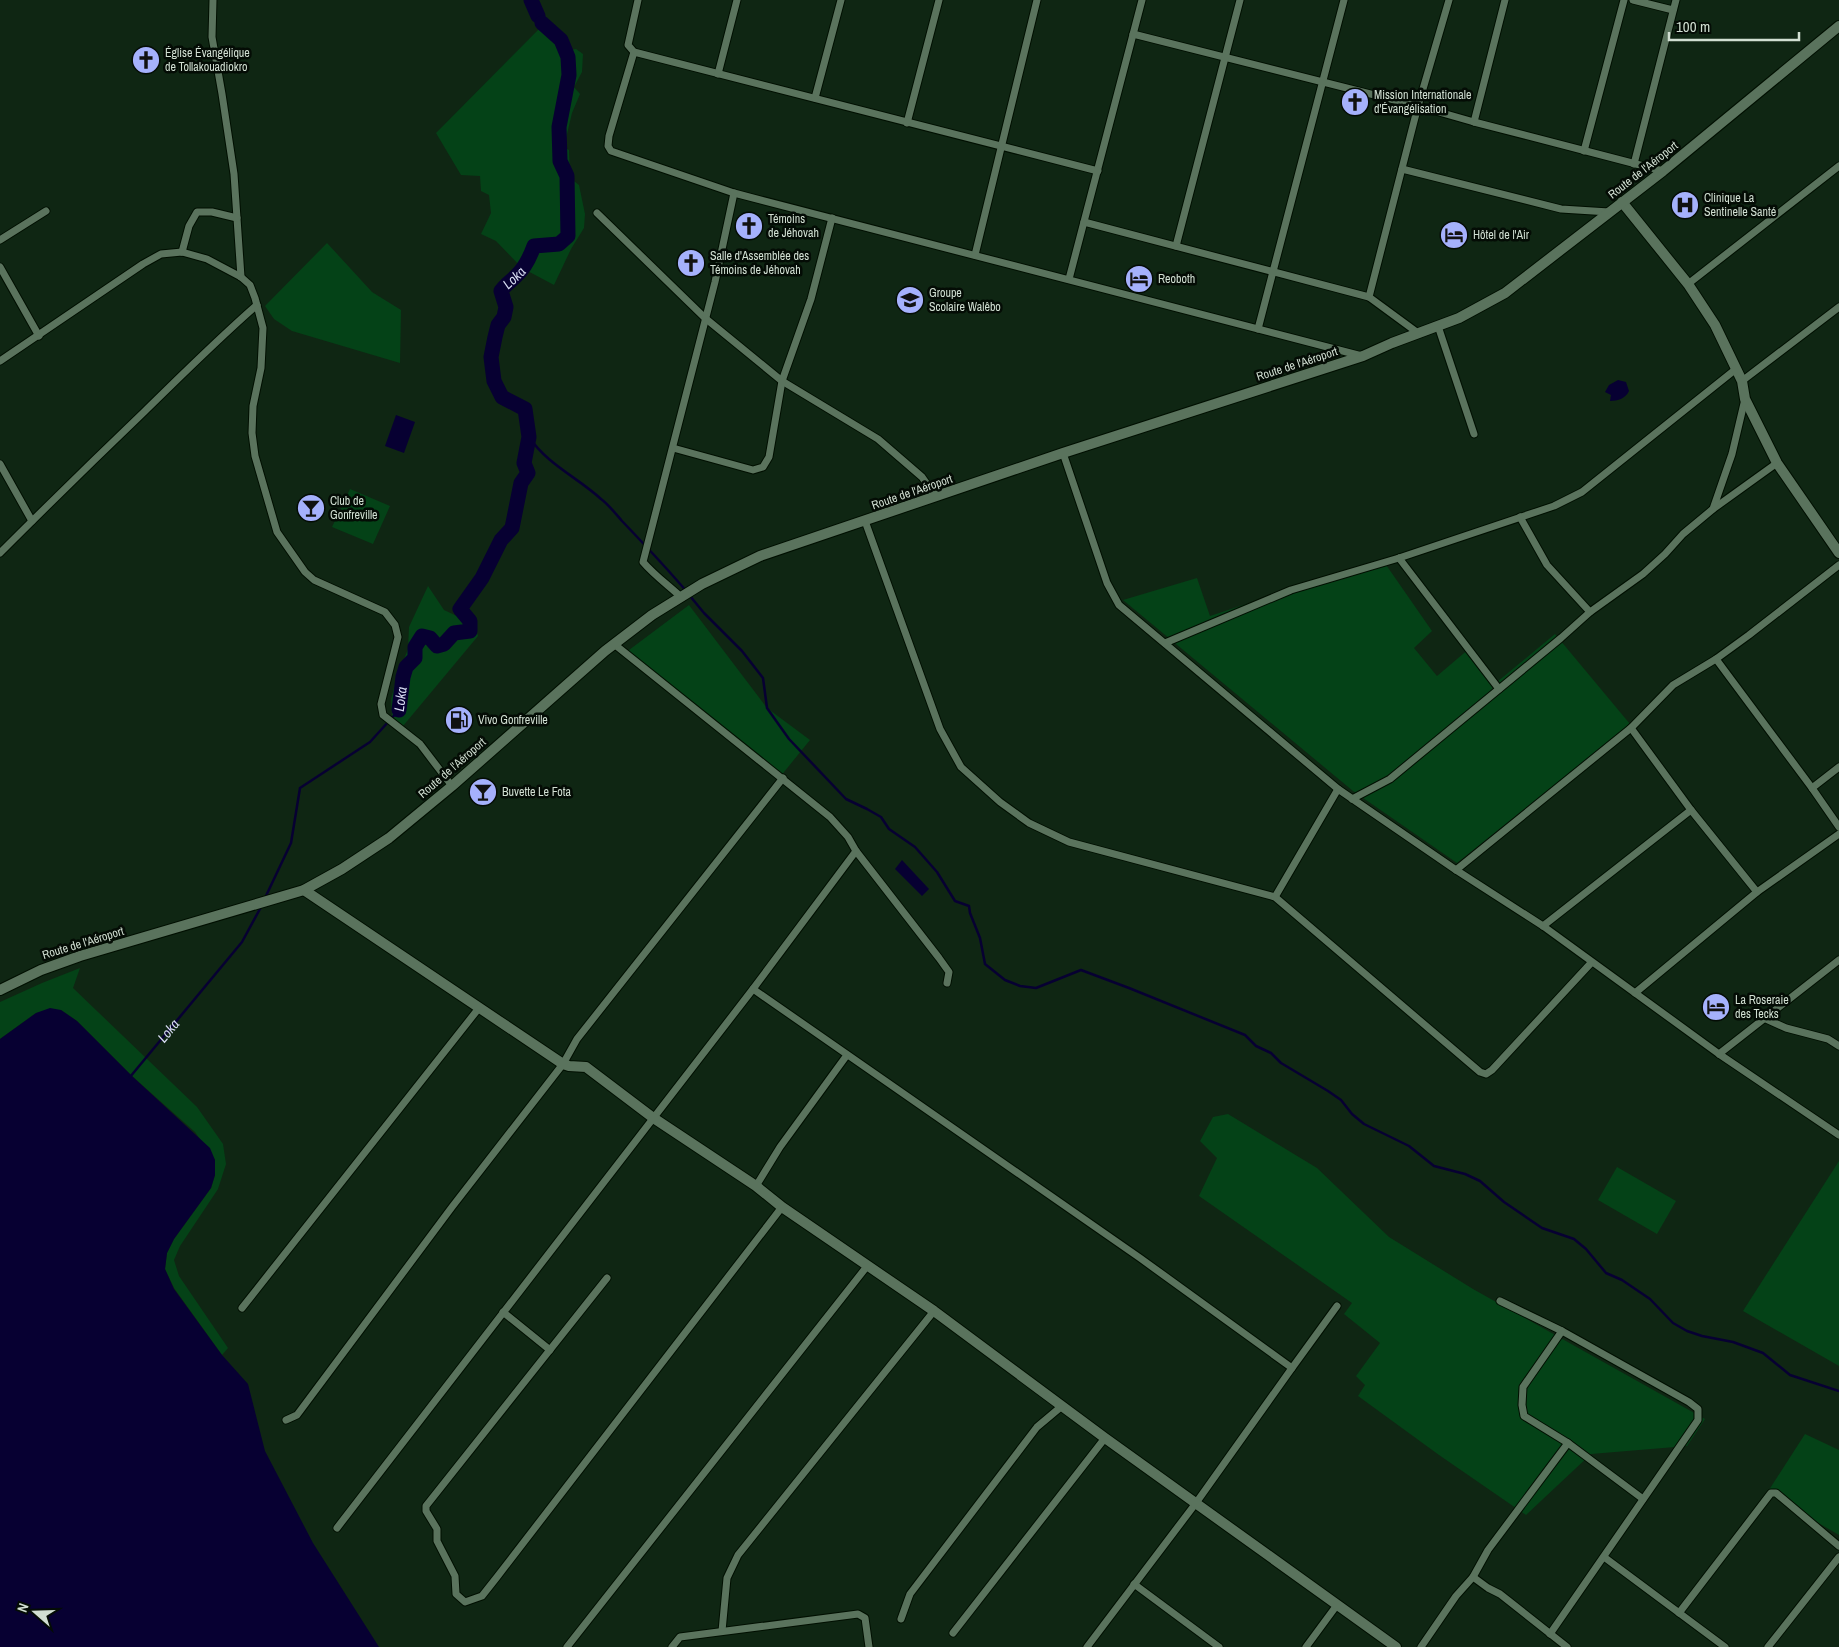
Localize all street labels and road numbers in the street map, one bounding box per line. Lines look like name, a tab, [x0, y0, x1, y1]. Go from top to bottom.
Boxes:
street label: Route de l'Aéroport	[1605, 138, 1681, 202]
street label: Route de l'Aéroport	[1254, 343, 1340, 385]
street label: Route de l'Aéroport	[869, 471, 955, 513]
street label: Route de l'Aéroport	[415, 734, 489, 802]
street label: Route de l'Aéroport	[40, 923, 126, 963]

